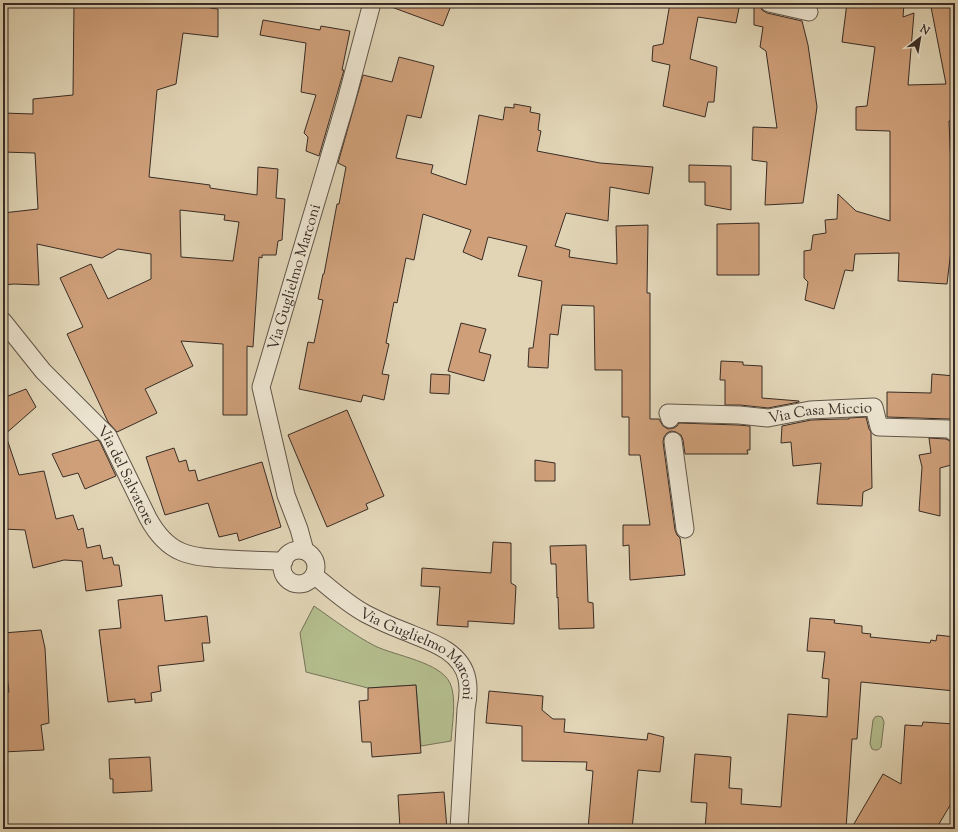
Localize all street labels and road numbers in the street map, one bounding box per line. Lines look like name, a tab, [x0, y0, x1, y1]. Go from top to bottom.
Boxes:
street label: Via Guglielmo Marconi	[264, 202, 327, 353]
street label: Via Casa Miccio	[767, 398, 872, 430]
street label: Via del Salvatore	[91, 422, 159, 529]
street label: Via Guglielmo Marconi	[355, 603, 477, 701]

